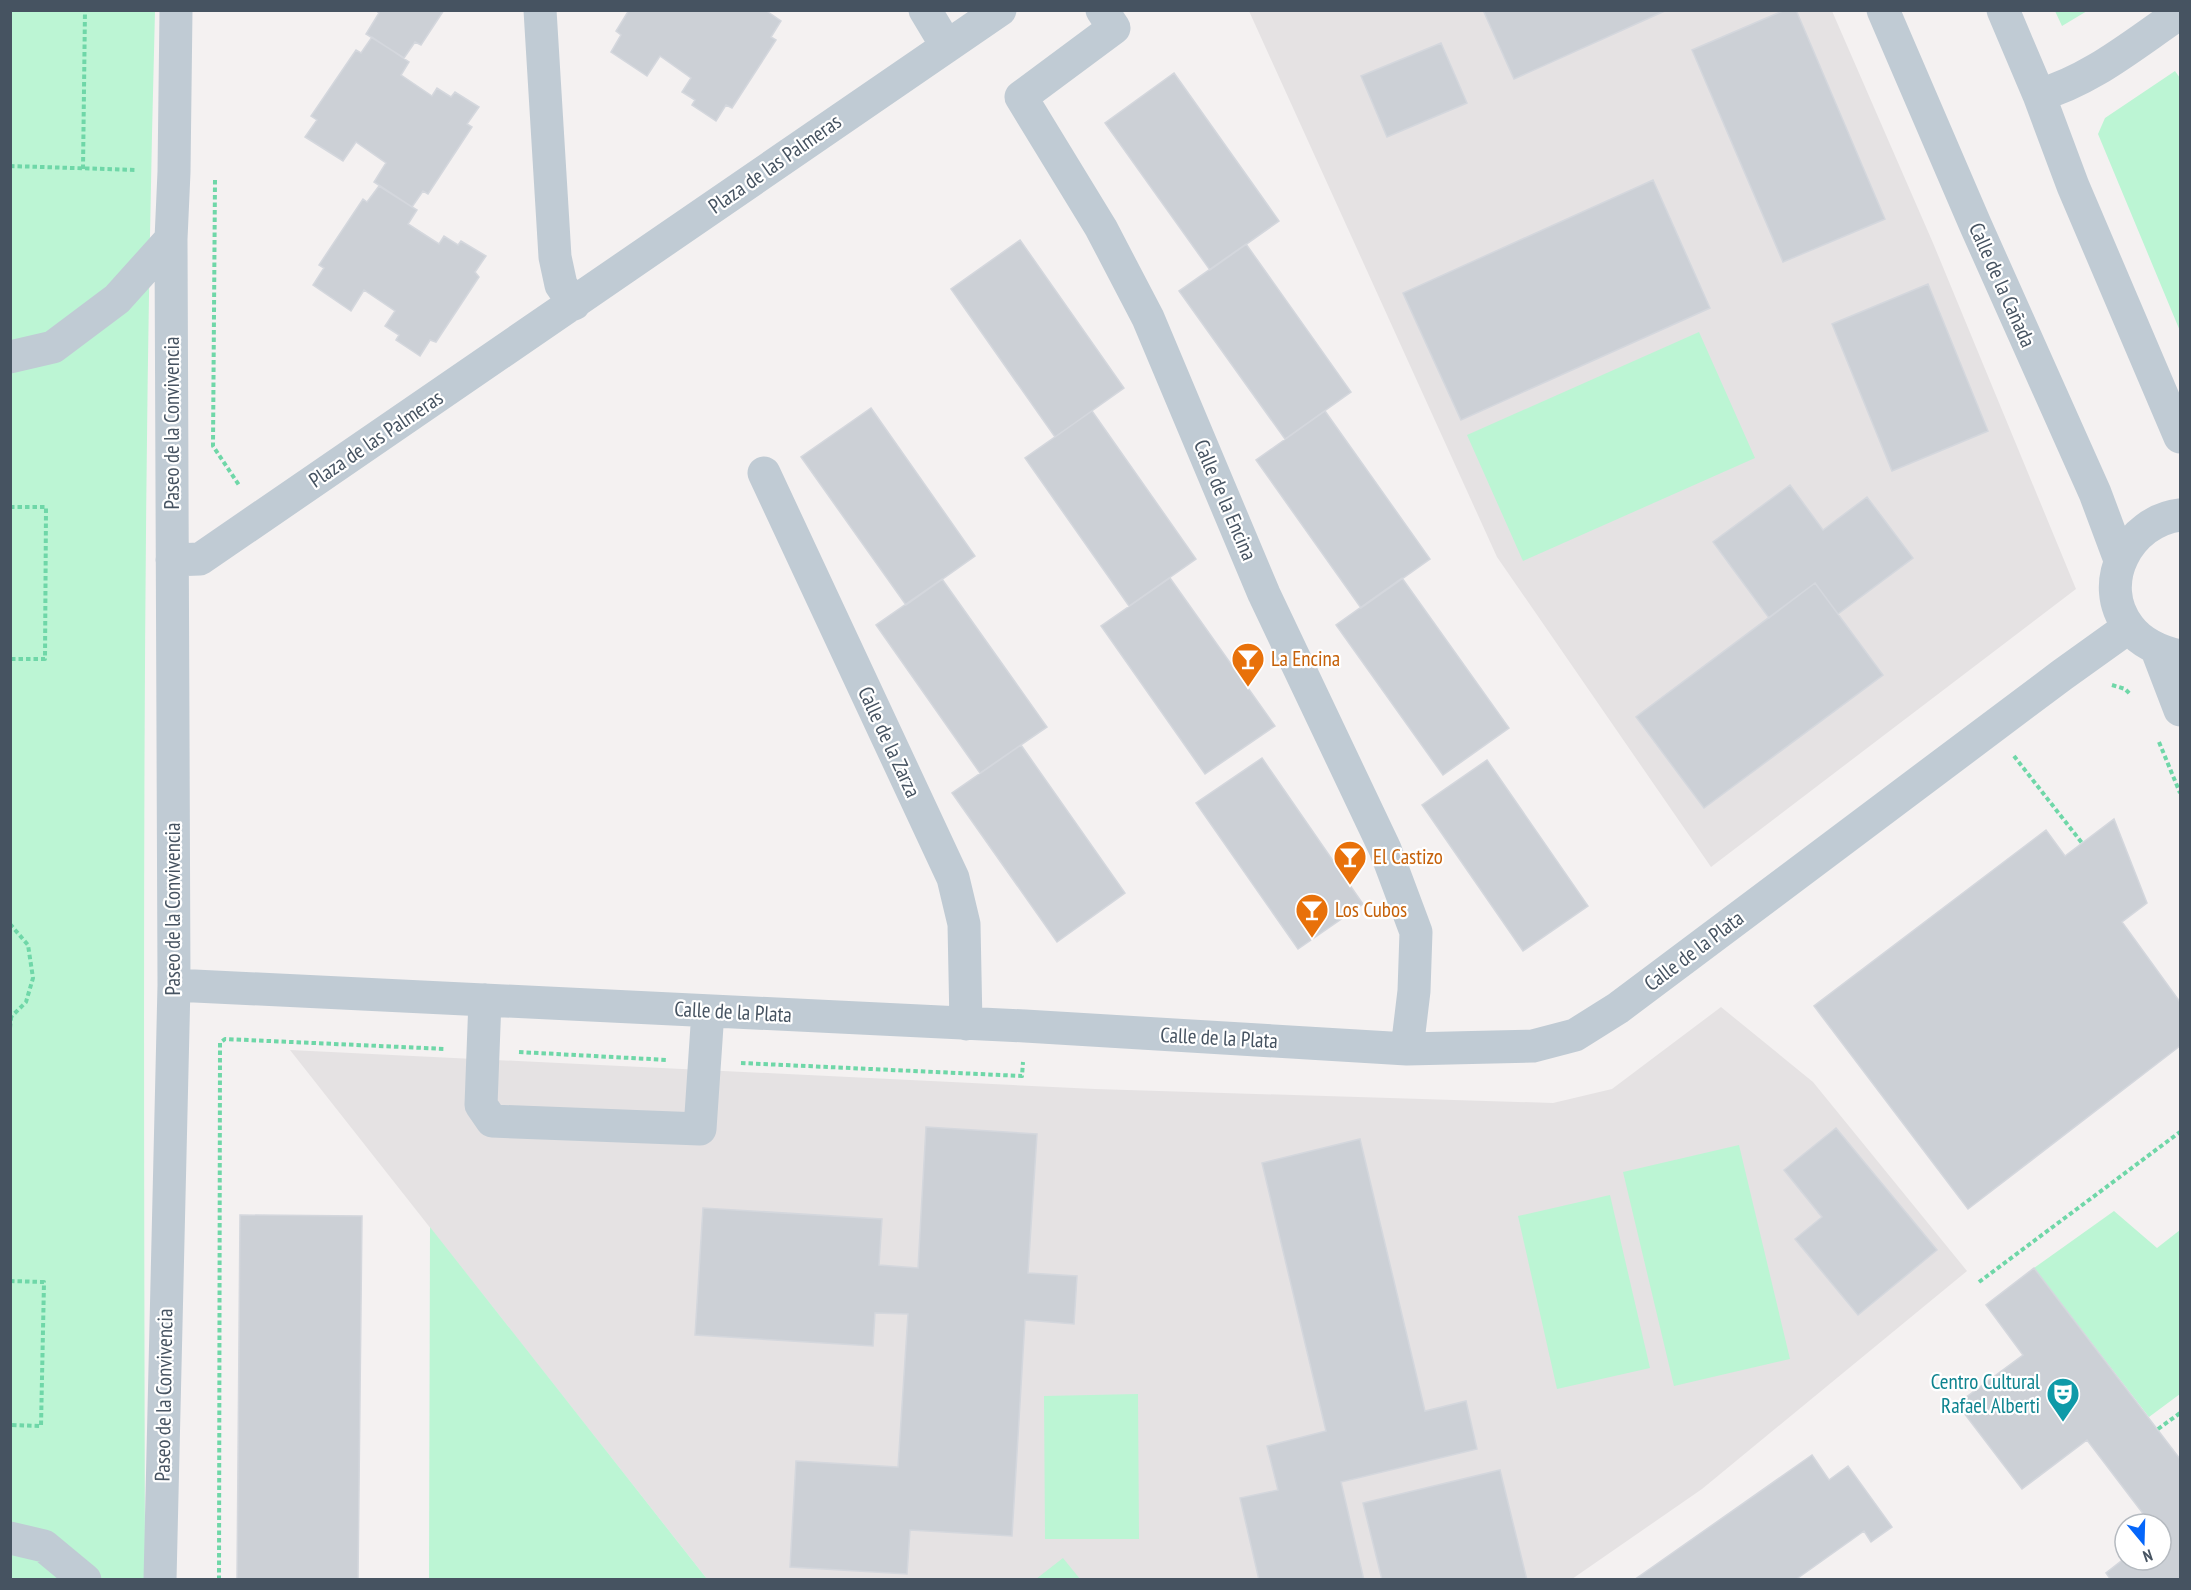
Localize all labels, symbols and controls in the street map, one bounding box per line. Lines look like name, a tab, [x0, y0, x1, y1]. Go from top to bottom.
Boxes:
street label: Plaza de las Palmeras	[703, 108, 846, 219]
street label: Calle de la Cañada	[1963, 218, 2042, 351]
street label: Paseo de la Convivencia	[158, 337, 185, 509]
street label: Plaza de las Palmeras	[303, 384, 448, 493]
street label: Calle de la Encina	[1188, 435, 1263, 564]
bar icon: La Encina	[1230, 641, 1266, 688]
place label: La Encina	[1271, 645, 1340, 672]
street label: Calle de la Zarza	[852, 682, 927, 802]
street label: Paseo de la Convivencia	[159, 823, 186, 995]
bar icon: El Castizo	[1332, 839, 1368, 886]
place label: El Castizo	[1373, 843, 1443, 870]
bar icon: Los Cubos	[1294, 892, 1330, 939]
place label: Los Cubos	[1335, 896, 1407, 923]
street label: Calle de la Plata	[1639, 904, 1749, 997]
street label: Calle de la Plata	[674, 995, 792, 1028]
street label: Calle de la Plata	[1160, 1021, 1278, 1054]
street label: Paseo de la Convivencia	[148, 1308, 179, 1482]
place label: Centro Cultural Rafael Alberti	[1931, 1368, 2040, 1419]
theatre icon: Centro Cultural Rafael Alberti	[2045, 1376, 2081, 1423]
north arrow	[2113, 1512, 2173, 1572]
text: N	[2141, 1545, 2155, 1567]

